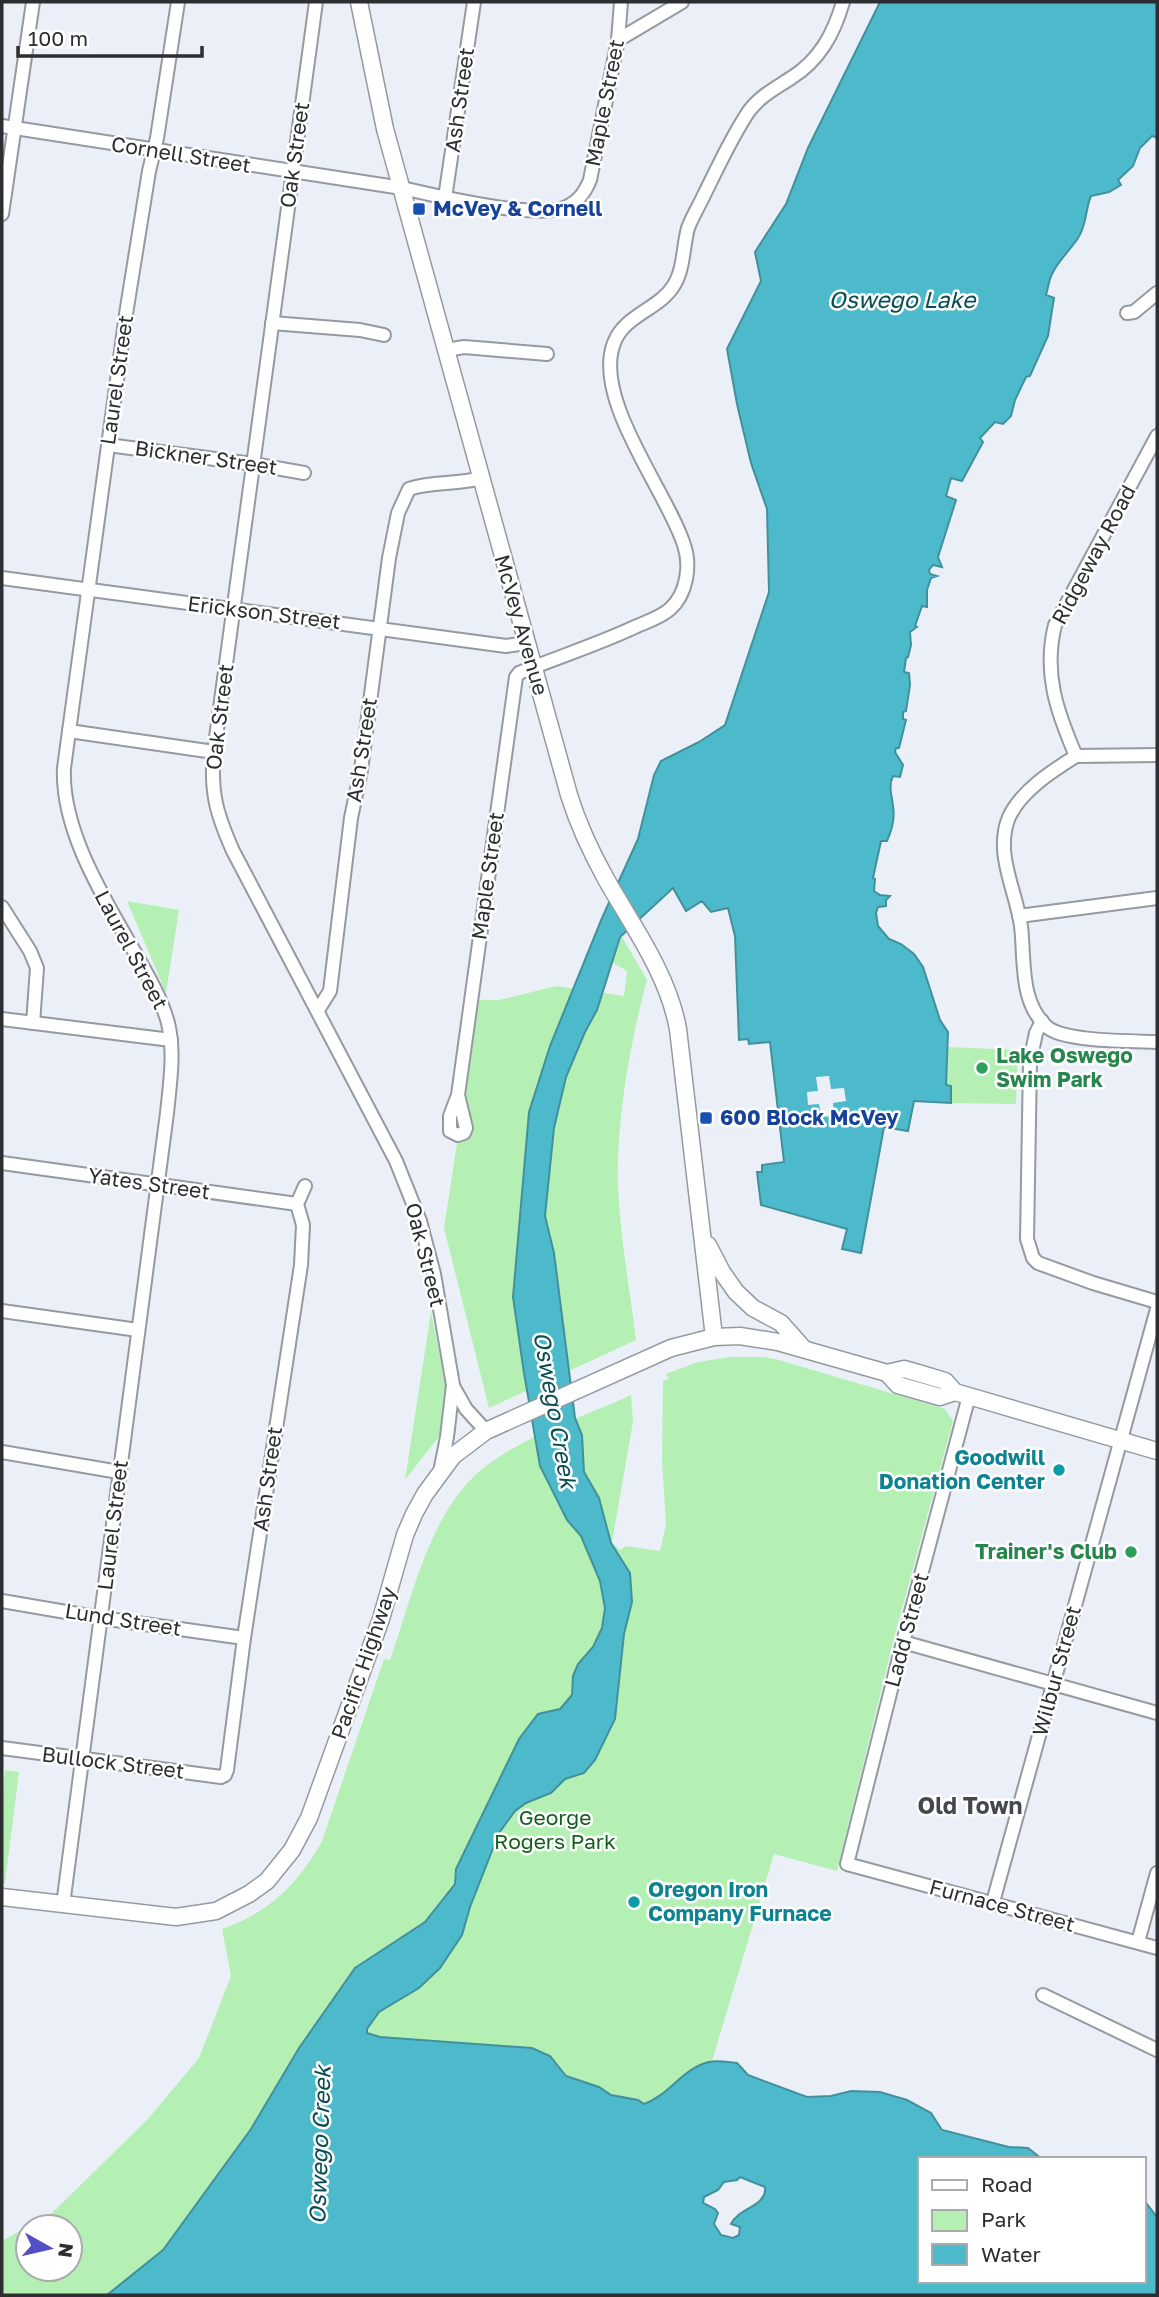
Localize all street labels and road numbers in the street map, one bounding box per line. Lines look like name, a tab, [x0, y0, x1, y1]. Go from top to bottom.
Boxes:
street label: Maple Street	[579, 37, 629, 169]
street label: Ash Street	[439, 46, 479, 154]
street label: Oak Street	[274, 100, 314, 209]
street label: Cornell Street	[109, 130, 253, 178]
street label: Laurel Street	[94, 313, 138, 447]
street label: Bickner Street	[133, 434, 279, 480]
street label: Ridgeway Road	[1045, 480, 1141, 629]
street label: McVey Avenue	[489, 551, 554, 698]
street label: Erickson Street	[186, 590, 342, 634]
street label: Oak Street	[200, 662, 238, 771]
street label: Ash Street	[340, 696, 382, 804]
street label: Maple Street	[465, 810, 509, 942]
street label: Laurel Street	[90, 886, 174, 1013]
street label: Yates Street	[87, 1162, 212, 1204]
street label: Oak Street	[400, 1200, 451, 1310]
street label: Ash Street	[247, 1425, 287, 1533]
street label: Laurel Street	[91, 1458, 133, 1591]
street label: Ladd Street	[878, 1570, 934, 1690]
street label: Pacific Highway	[325, 1583, 401, 1742]
street label: Lund Street	[63, 1597, 183, 1641]
street label: Wilbur Street	[1026, 1603, 1086, 1739]
street label: Bullock Street	[40, 1740, 186, 1784]
street label: Furnace Street	[927, 1873, 1078, 1937]

